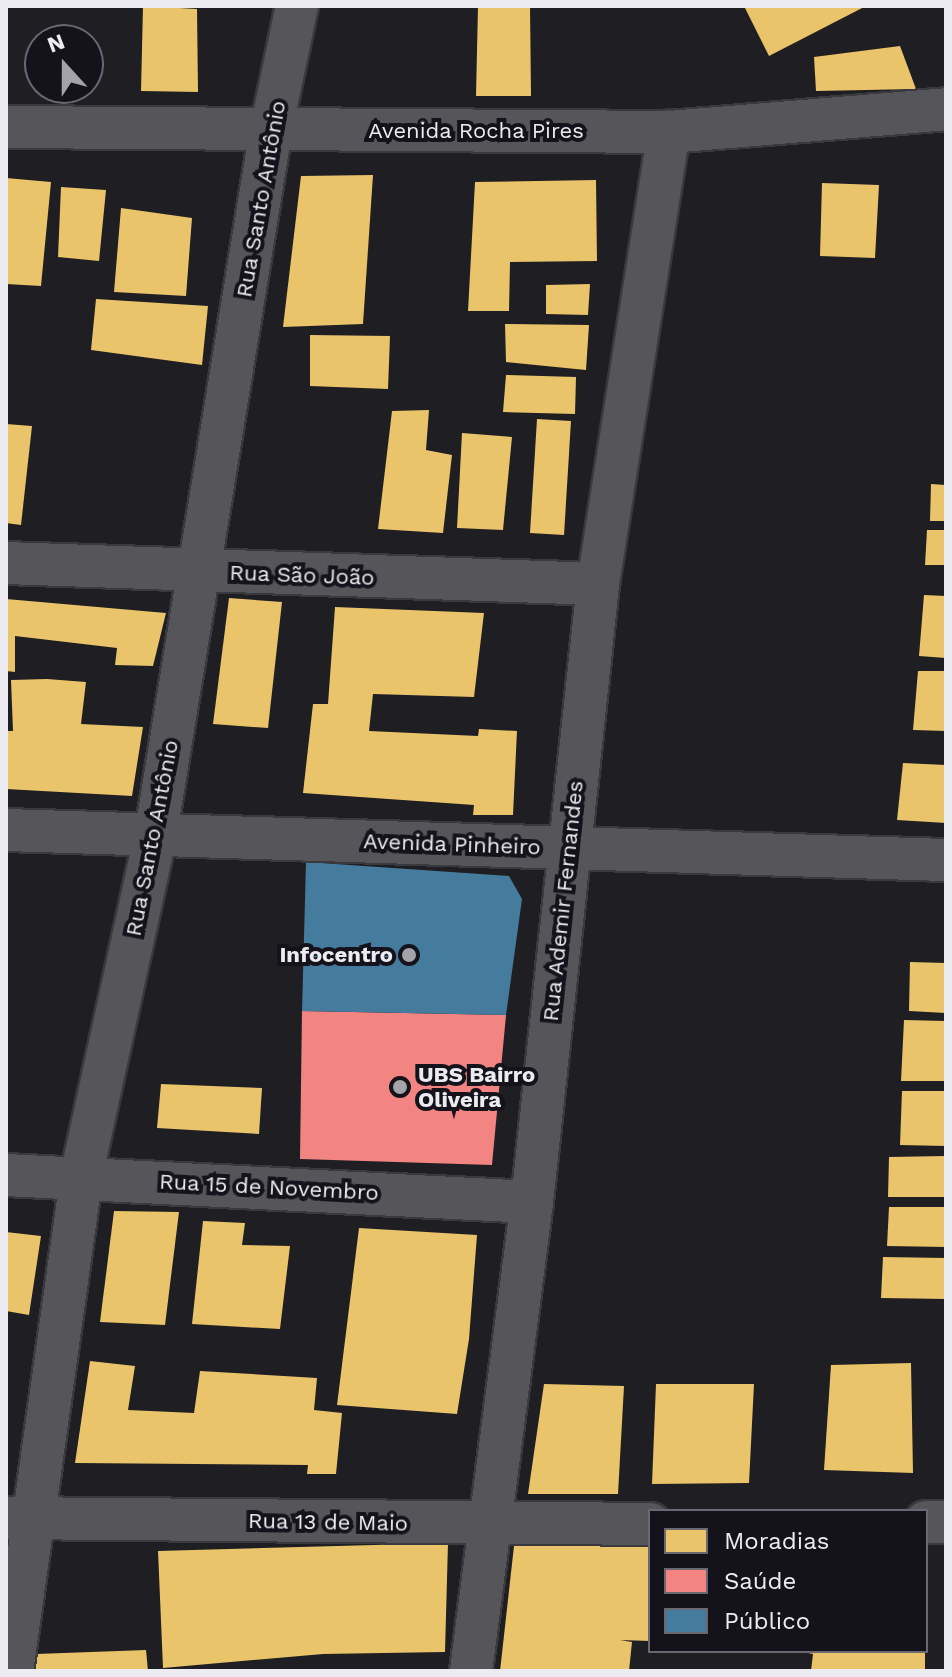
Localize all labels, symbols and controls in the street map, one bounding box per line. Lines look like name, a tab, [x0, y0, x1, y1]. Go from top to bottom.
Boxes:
north arrow	[24, 24, 104, 104]
text: N	[44, 28, 68, 58]
street label: Rua Santo Antônio	[231, 98, 291, 300]
street label: Avenida Rocha Pires	[368, 118, 584, 144]
street label: Rua São João	[229, 559, 375, 591]
street label: Rua Santo Antônio	[120, 737, 184, 939]
street label: Rua Ademir Fernandes	[537, 778, 589, 1024]
street label: Avenida Pinheiro	[363, 828, 541, 860]
place label: Infocentro	[279, 942, 393, 968]
marker: Infocentro	[400, 946, 418, 964]
place label: UBS Bairro Oliveira	[418, 1061, 535, 1112]
marker: UBS Bairro Oliveira	[389, 1076, 411, 1098]
street label: Rua 15 de Novembro	[158, 1168, 380, 1206]
street label: Rua 13 de Maio	[247, 1507, 409, 1537]
legend	[648, 1509, 928, 1653]
text: Moradias	[724, 1527, 829, 1555]
text: Saúde	[724, 1567, 796, 1595]
text: Público	[724, 1607, 810, 1635]

